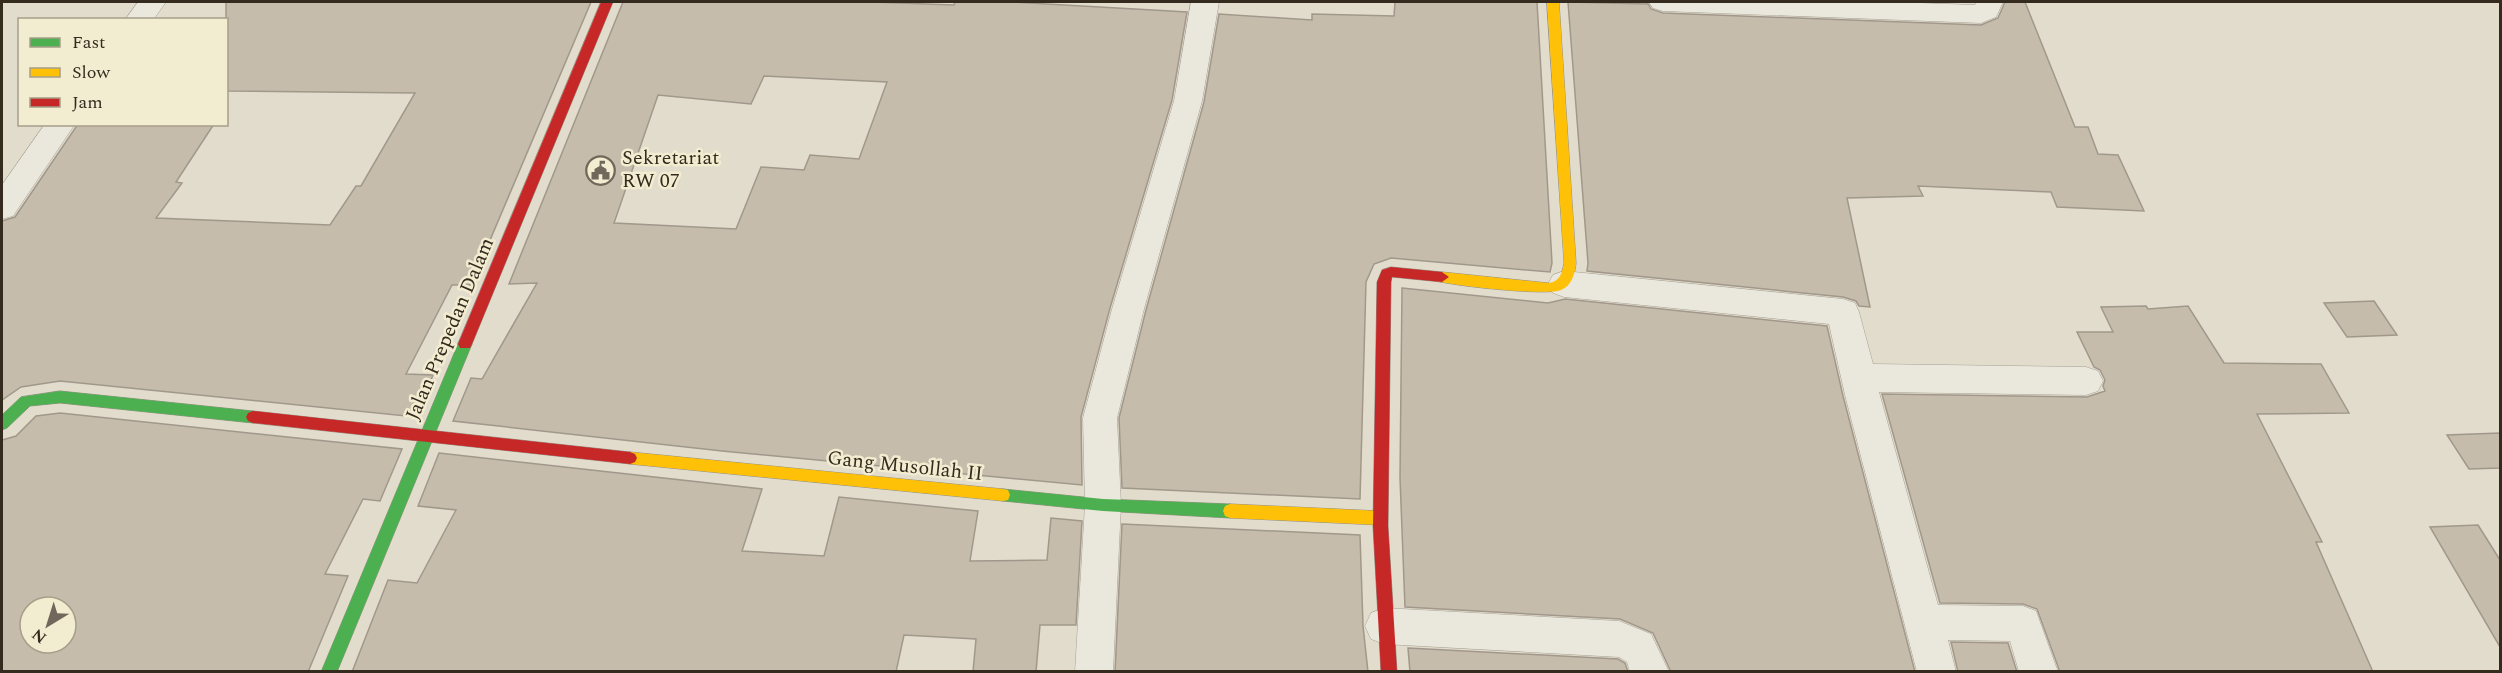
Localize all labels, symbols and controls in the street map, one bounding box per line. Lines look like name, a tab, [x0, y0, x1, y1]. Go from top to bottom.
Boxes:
legend	[18, 18, 228, 126]
text: Fast	[72, 29, 105, 56]
text: Slow	[72, 59, 111, 86]
text: Jam	[72, 89, 103, 116]
place label: Sekretariat RW 07	[622, 143, 719, 196]
public building icon: Sekretariat RW 07	[585, 154, 617, 186]
street label: Jalan Prepedan Dalam	[398, 233, 502, 425]
street label: Gang Musollah II	[826, 443, 984, 489]
north arrow	[18, 595, 78, 655]
text: N	[27, 623, 52, 650]

